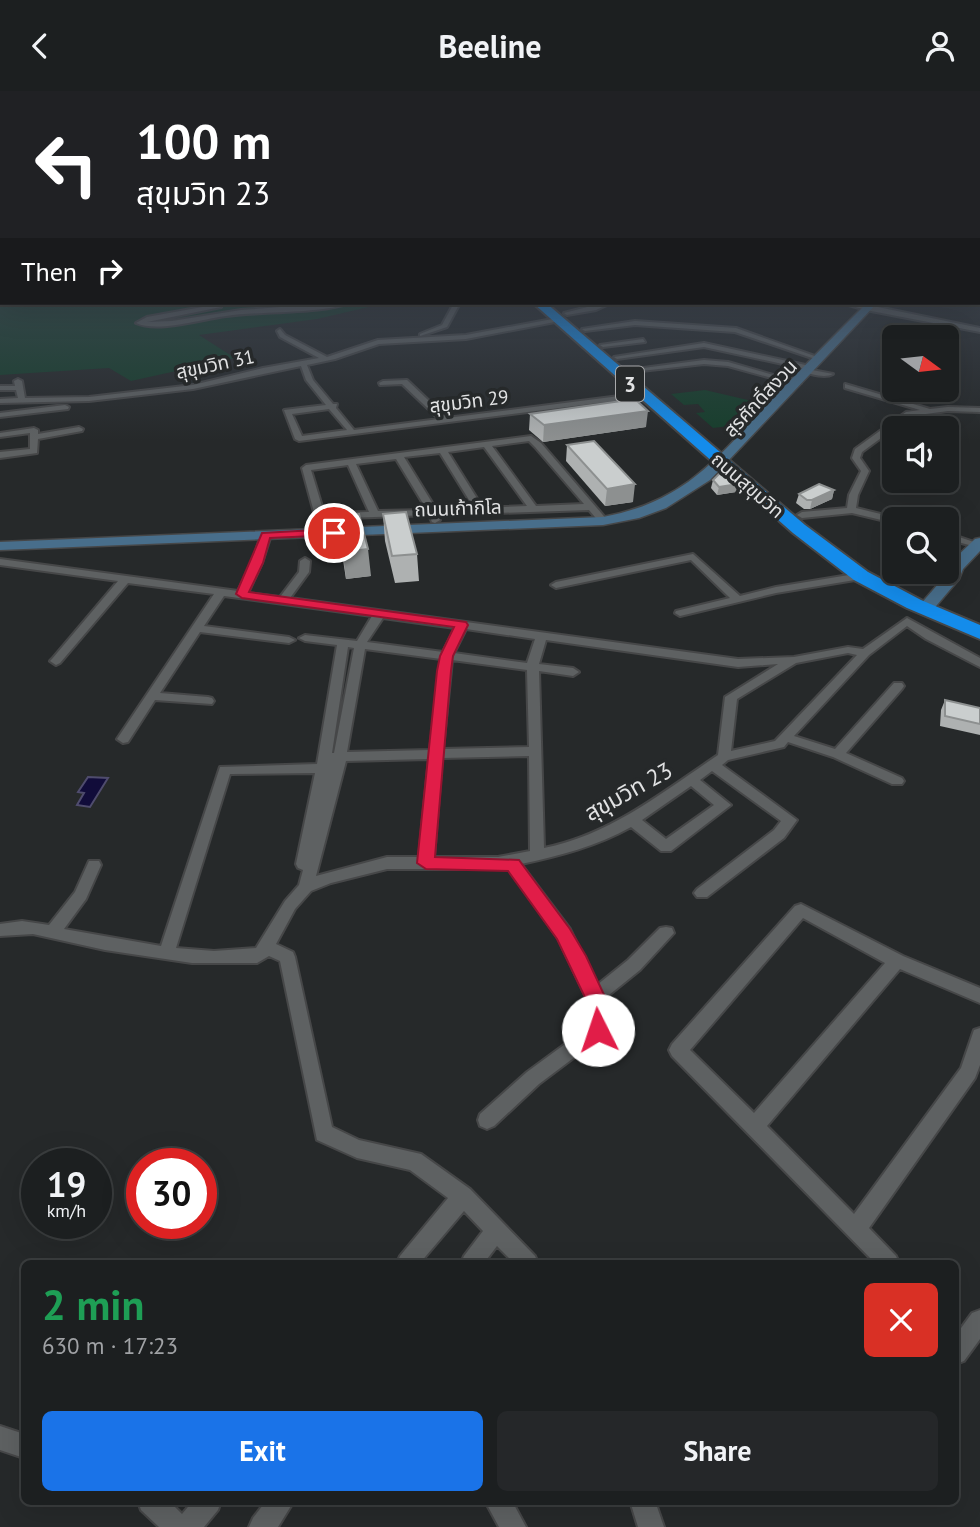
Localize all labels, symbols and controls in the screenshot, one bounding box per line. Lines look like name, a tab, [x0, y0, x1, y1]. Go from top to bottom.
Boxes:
text: Beeline	[439, 25, 541, 67]
icon: back	[21, 27, 59, 65]
icon: person	[921, 27, 959, 65]
text: 100 m	[136, 109, 271, 173]
icon: left	[21, 119, 112, 210]
text: สุขุมวิท 23	[136, 172, 270, 214]
icon: right	[91, 252, 129, 290]
text: Then	[21, 255, 77, 288]
north arrow	[882, 325, 959, 403]
map controls	[882, 325, 959, 584]
street label: สุขุมวิท 31	[174, 344, 256, 384]
street label: สุรศักดิ์สงวน	[718, 354, 802, 442]
road number: 3	[616, 367, 644, 401]
street label: สุขุมวิท 29	[428, 384, 510, 418]
button: sound	[882, 416, 959, 493]
street label: ถนนสุขุมวิท	[707, 447, 789, 523]
street label: ถนนเก้ากิโล	[414, 494, 502, 522]
pin	[304, 503, 364, 563]
button: search	[882, 507, 959, 584]
icon: arrive	[315, 514, 353, 552]
street label: สุขุมวิท 23	[579, 755, 677, 827]
position arrow	[561, 993, 635, 1067]
speed limit sign: 30	[126, 1148, 217, 1239]
text: 19	[47, 1161, 86, 1207]
text: km/h	[47, 1199, 86, 1222]
text: 2 min	[42, 1277, 144, 1332]
button: close	[864, 1283, 938, 1357]
text: 630 m · 17:23	[42, 1331, 178, 1360]
button: Exit	[42, 1411, 483, 1491]
button: Share	[497, 1411, 938, 1491]

